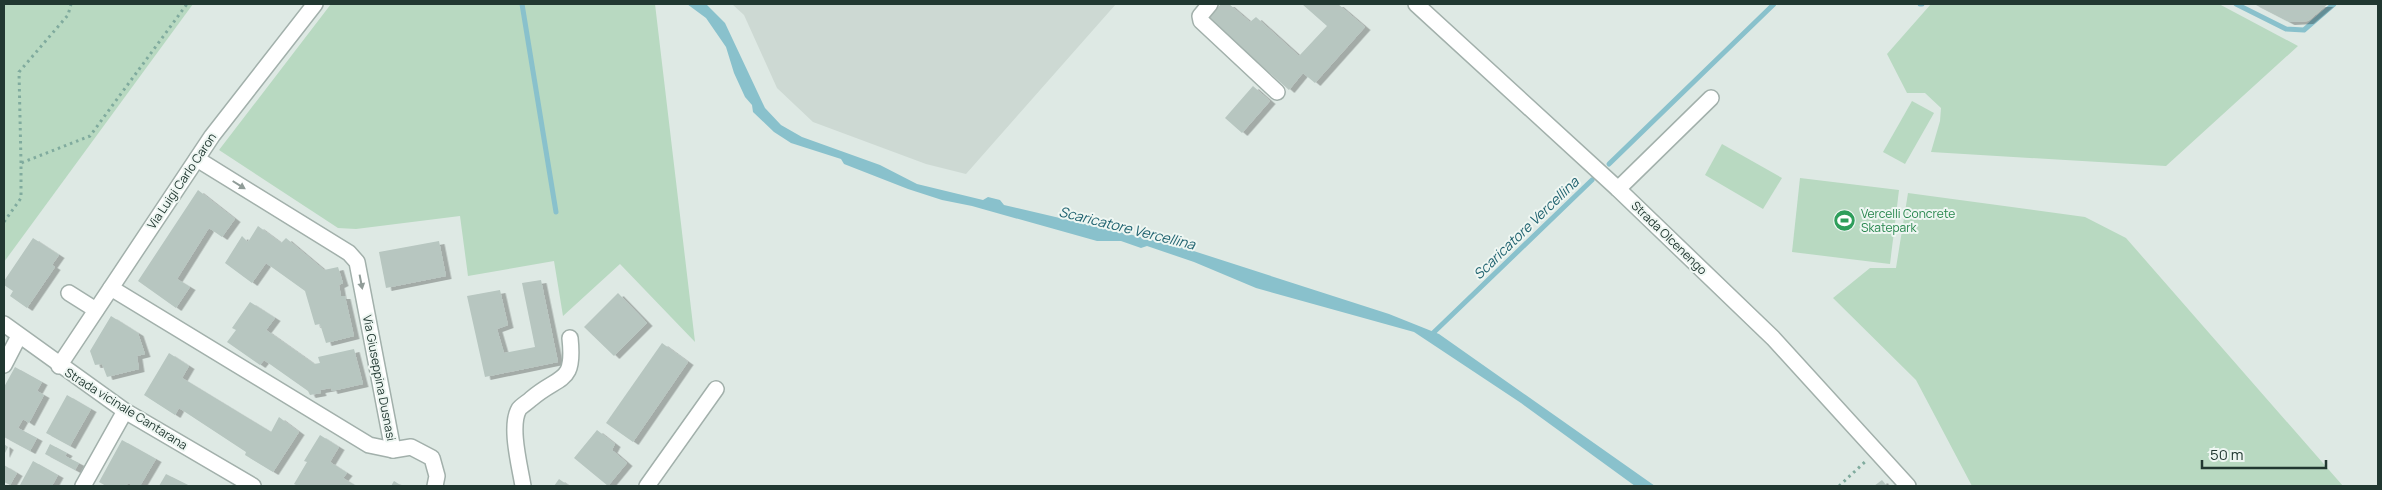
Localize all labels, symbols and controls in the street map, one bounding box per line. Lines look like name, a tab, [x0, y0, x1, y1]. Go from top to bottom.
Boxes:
street label: Via Luigi Carlo Caron	[143, 129, 220, 232]
water label: Scaricatore Vercellina	[1469, 171, 1583, 283]
one-way arrow	[232, 180, 245, 189]
street label: Strada Olcenengo	[1628, 197, 1711, 278]
water label: Scaricatore Vercellina	[1057, 201, 1198, 254]
place label: Vercelli Concrete Skatepark	[1861, 205, 1955, 236]
sports icon: Vercelli Concrete Skatepark	[1833, 209, 1857, 233]
one-way arrow	[357, 274, 365, 290]
street label: Via Giuseppina Dusnasi	[359, 313, 400, 442]
street label: Strada vicinale Cantarana	[62, 364, 191, 453]
scale bar	[2202, 438, 2326, 470]
text: 50 m	[2210, 444, 2244, 465]

